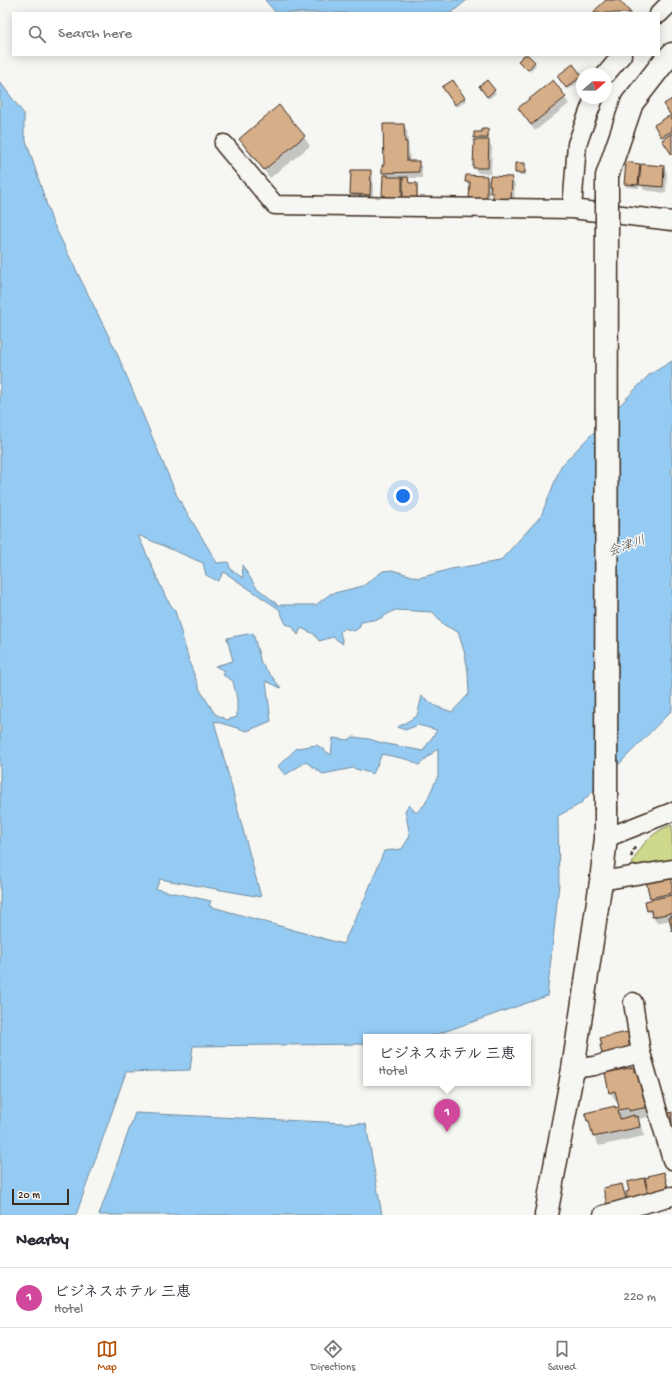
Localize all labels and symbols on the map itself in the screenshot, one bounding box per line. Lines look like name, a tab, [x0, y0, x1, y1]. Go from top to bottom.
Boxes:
north arrow	[576, 68, 612, 104]
your location	[393, 486, 413, 506]
water label: 会津川	[606, 532, 648, 561]
pin: 1	[434, 1099, 460, 1132]
scale bar	[12, 1187, 69, 1206]

